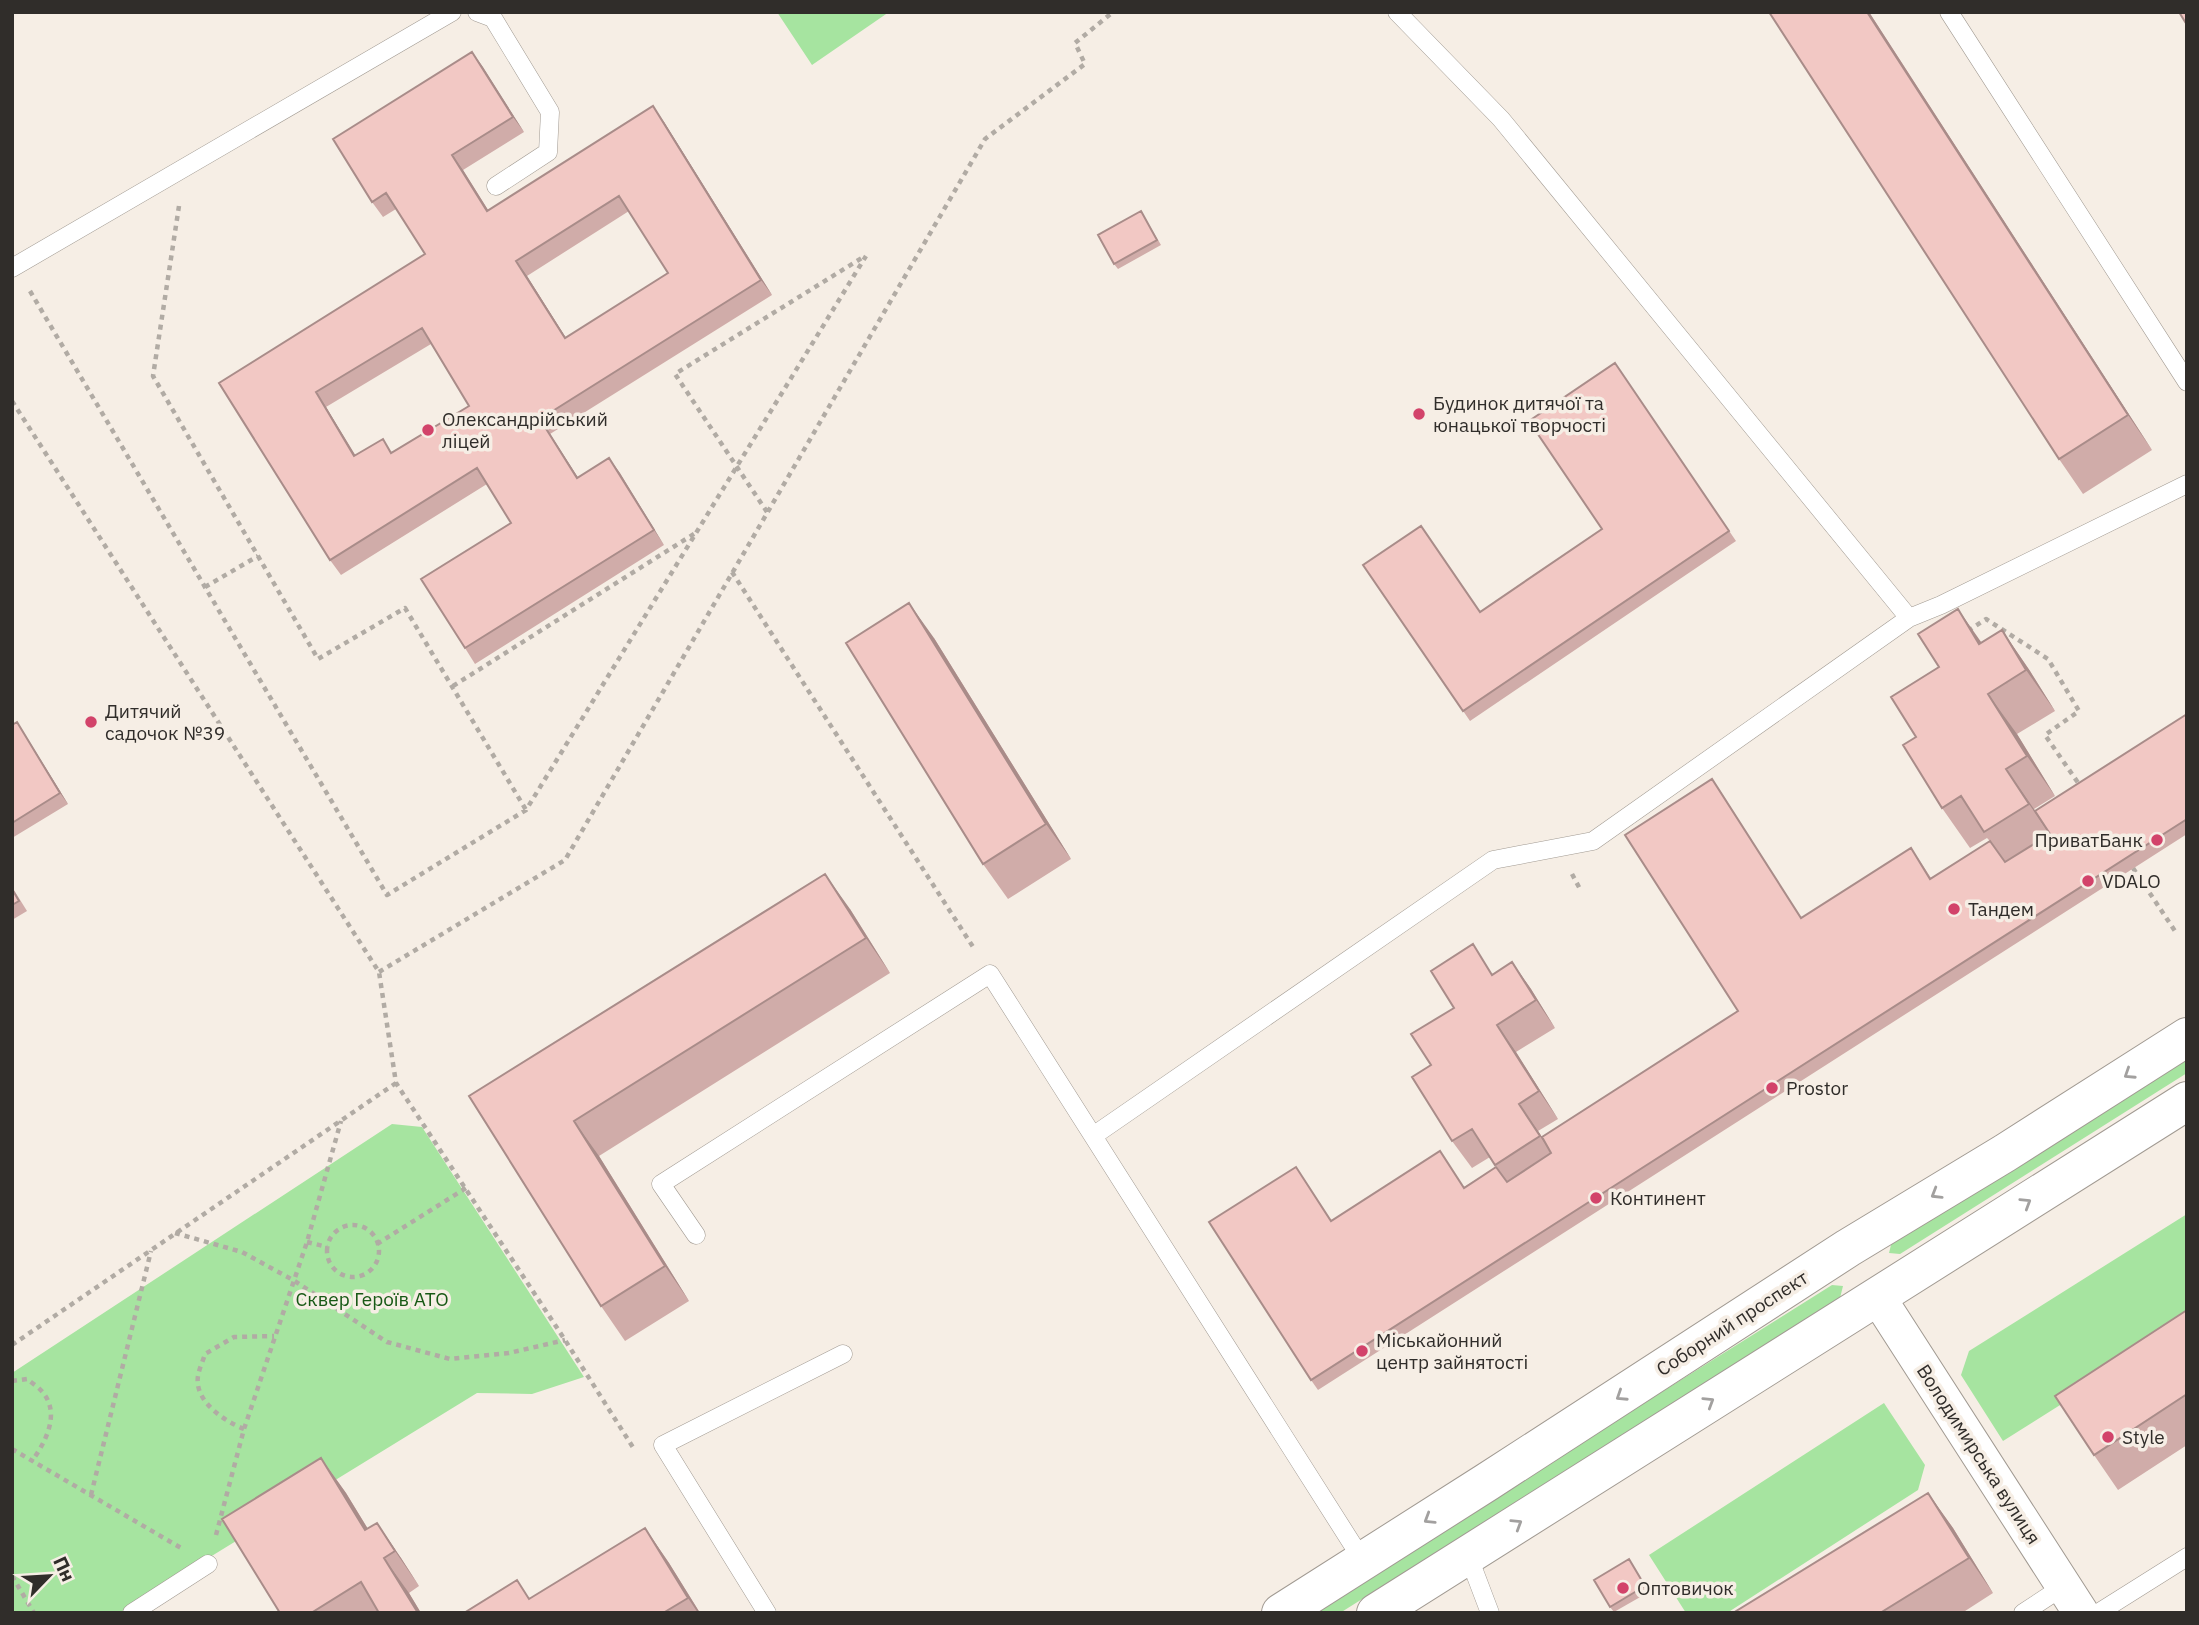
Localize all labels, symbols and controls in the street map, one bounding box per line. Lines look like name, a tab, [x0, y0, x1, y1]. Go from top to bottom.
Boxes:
place label: Будинок дитячої та юнацької творчості	[1433, 391, 1606, 437]
marker: Будинок дитячої та юнацької творчості	[1411, 406, 1427, 422]
place label: Олександрійський ліцей	[442, 407, 608, 453]
marker: Олександрійський ліцей	[420, 422, 436, 438]
place label: Дитячий садочок №39	[105, 699, 225, 745]
marker: Дитячий садочок №39	[83, 714, 99, 730]
place label: ПриватБанк	[2035, 828, 2143, 852]
marker: ПриватБанк	[2149, 832, 2165, 848]
place label: VDALO	[2102, 869, 2161, 893]
marker: VDALO	[2080, 873, 2096, 889]
place label: Тандем	[1968, 897, 2034, 921]
marker: Тандем	[1946, 901, 1962, 917]
one-way arrow	[2124, 1065, 2137, 1078]
place label: Prostor	[1786, 1076, 1848, 1100]
marker: Prostor	[1764, 1080, 1780, 1096]
place label: Континент	[1610, 1186, 1706, 1210]
one-way arrow	[1931, 1186, 1944, 1199]
marker: Континент	[1588, 1190, 1604, 1206]
one-way arrow	[2018, 1198, 2031, 1211]
street label: Соборний проспект	[1652, 1265, 1812, 1381]
park label: Сквер Героїв АТО	[295, 1287, 449, 1311]
place label: Міськайонний центр зайнятості	[1376, 1328, 1528, 1374]
marker: Міськайонний центр зайнятості	[1354, 1343, 1370, 1359]
street label: Володимирська вулиця	[1912, 1360, 2046, 1548]
one-way arrow	[1615, 1387, 1628, 1400]
one-way arrow	[1701, 1398, 1714, 1411]
place label: Style	[2122, 1425, 2165, 1449]
marker: Style	[2100, 1429, 2116, 1445]
one-way arrow	[1424, 1510, 1437, 1523]
one-way arrow	[1509, 1519, 1522, 1532]
north arrow	[14, 1541, 84, 1611]
text: Пн	[48, 1552, 81, 1585]
place label: Оптовичок	[1637, 1576, 1734, 1600]
marker: Оптовичок	[1615, 1580, 1631, 1596]

